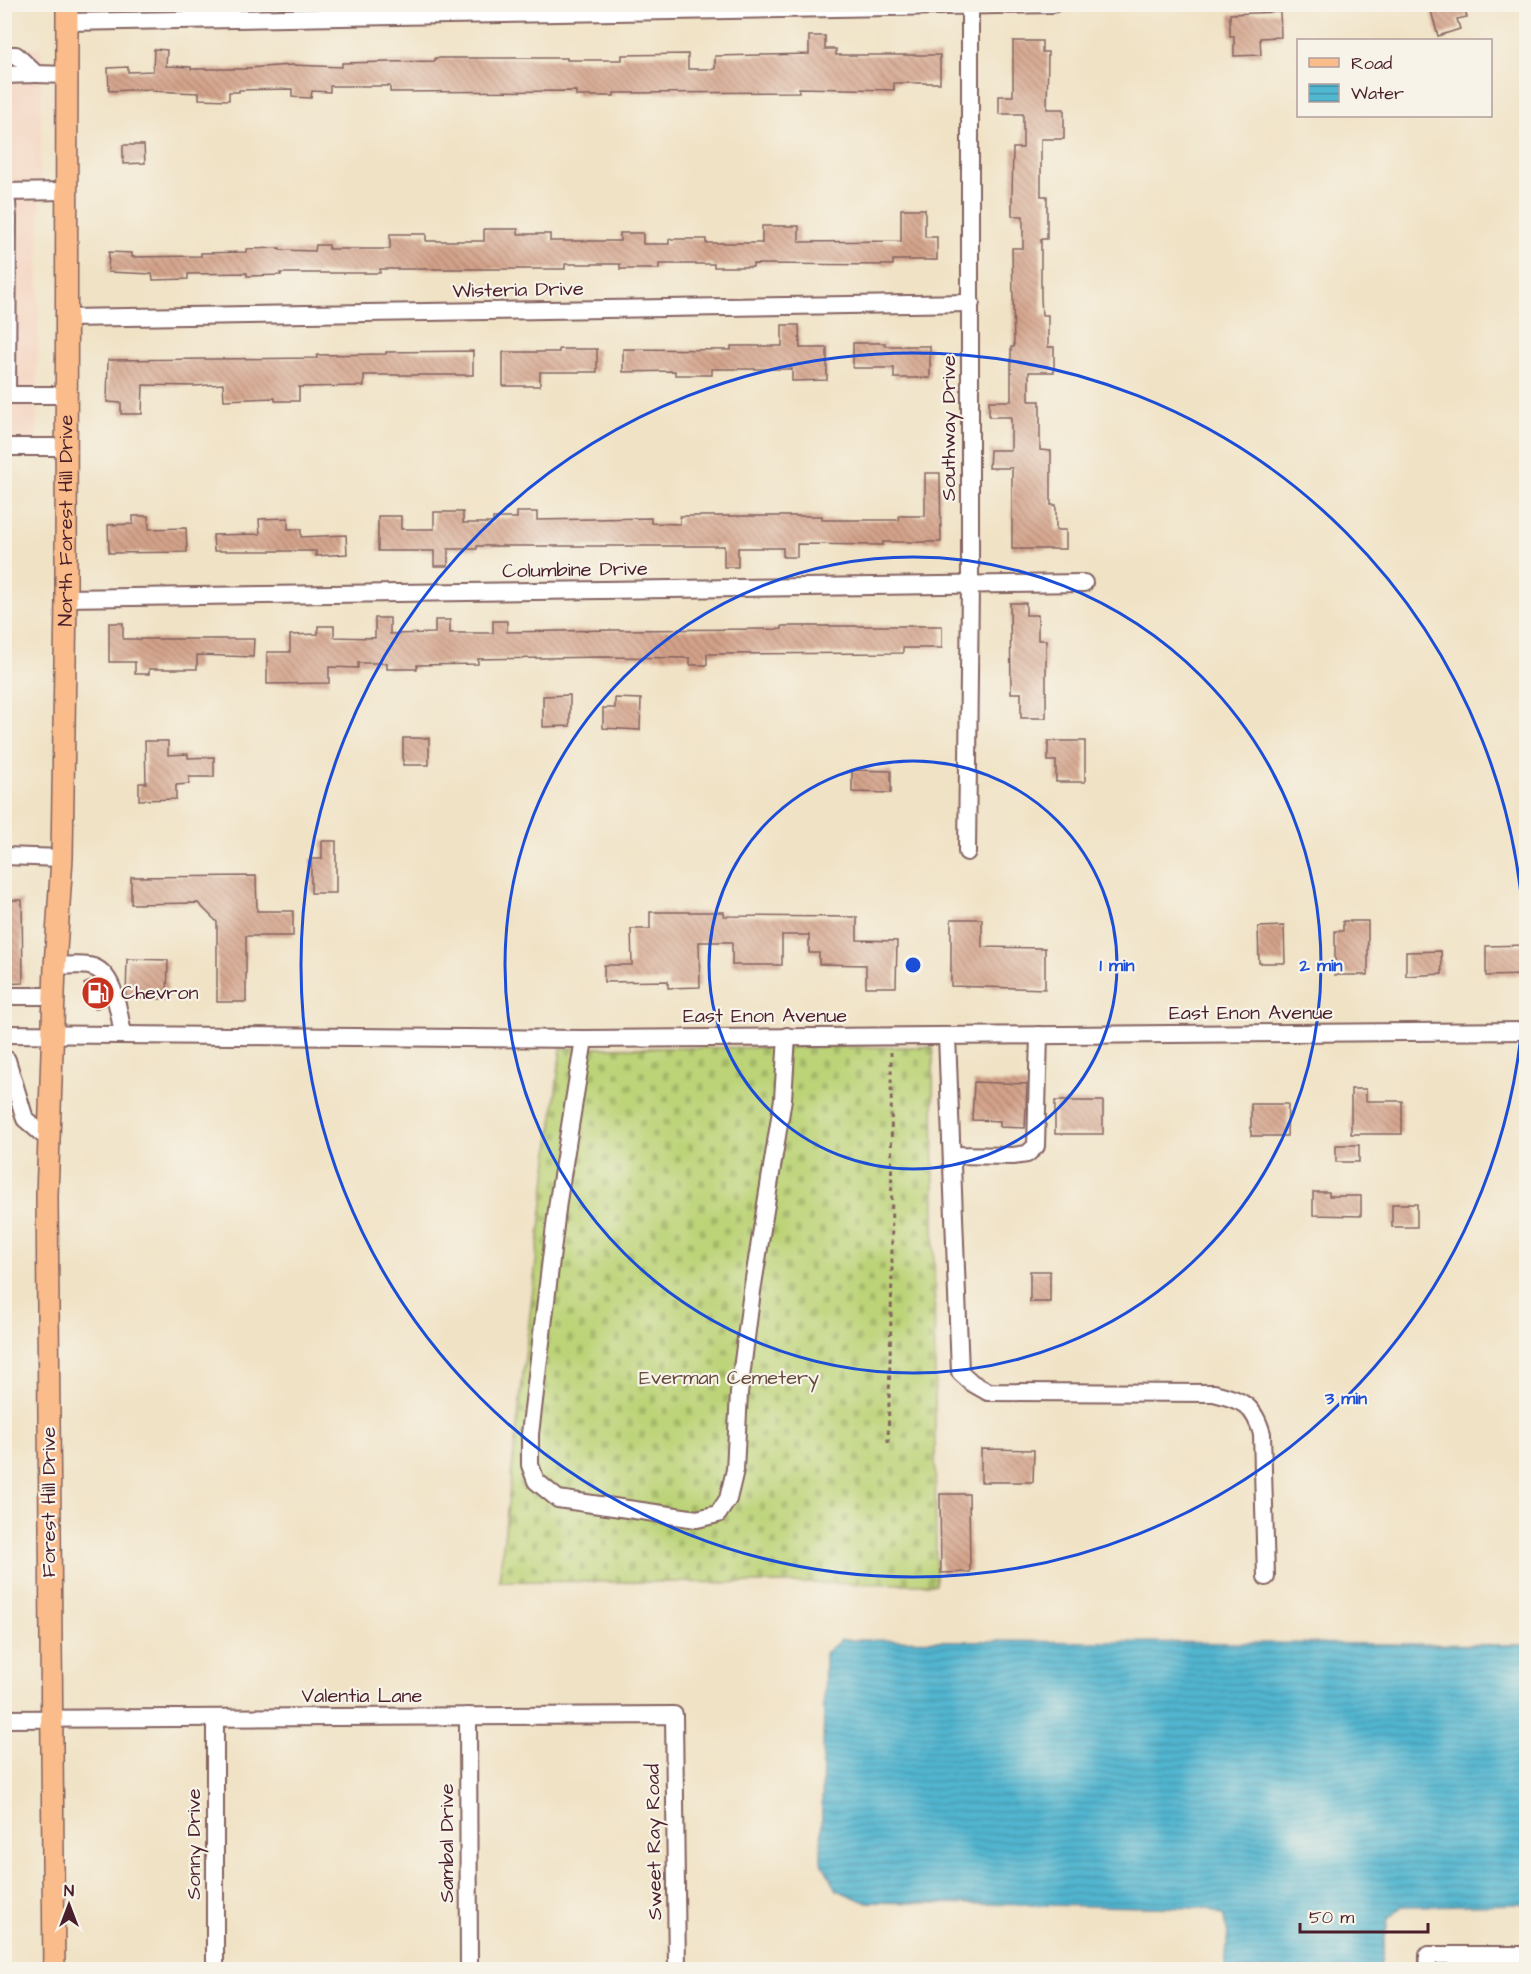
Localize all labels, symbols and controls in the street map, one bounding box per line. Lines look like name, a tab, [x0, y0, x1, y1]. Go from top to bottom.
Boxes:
legend	[1297, 39, 1492, 117]
text: Road	[1351, 51, 1392, 76]
text: Water	[1351, 81, 1404, 106]
street label: Wisteria Drive	[452, 275, 584, 305]
street label: Southway Drive	[935, 355, 964, 501]
street label: North Forest Hill Drive	[52, 414, 80, 626]
street label: Columbine Drive	[502, 555, 648, 585]
text: 1 min	[1099, 953, 1135, 978]
text: 2 min	[1298, 953, 1343, 978]
centre of rings	[903, 955, 923, 975]
fuel station icon: Chevron	[80, 975, 116, 1011]
place label: Chevron	[121, 979, 199, 1007]
street label: East Enon Avenue	[1169, 999, 1333, 1027]
street label: East Enon Avenue	[683, 1002, 847, 1030]
park label: Everman Cemetery	[639, 1364, 819, 1393]
text: 3 min	[1324, 1386, 1367, 1411]
street label: Forest Hill Drive	[35, 1426, 63, 1577]
street label: Valentia Lane	[302, 1682, 423, 1710]
street label: Sweet Ray Road	[639, 1764, 670, 1920]
street label: Sambal Drive	[433, 1783, 461, 1903]
street label: Sonny Drive	[180, 1788, 209, 1900]
north arrow	[39, 1875, 99, 1935]
text: N	[64, 1880, 74, 1902]
scale bar	[1300, 1896, 1428, 1934]
text: 50 m	[1309, 1905, 1354, 1930]

